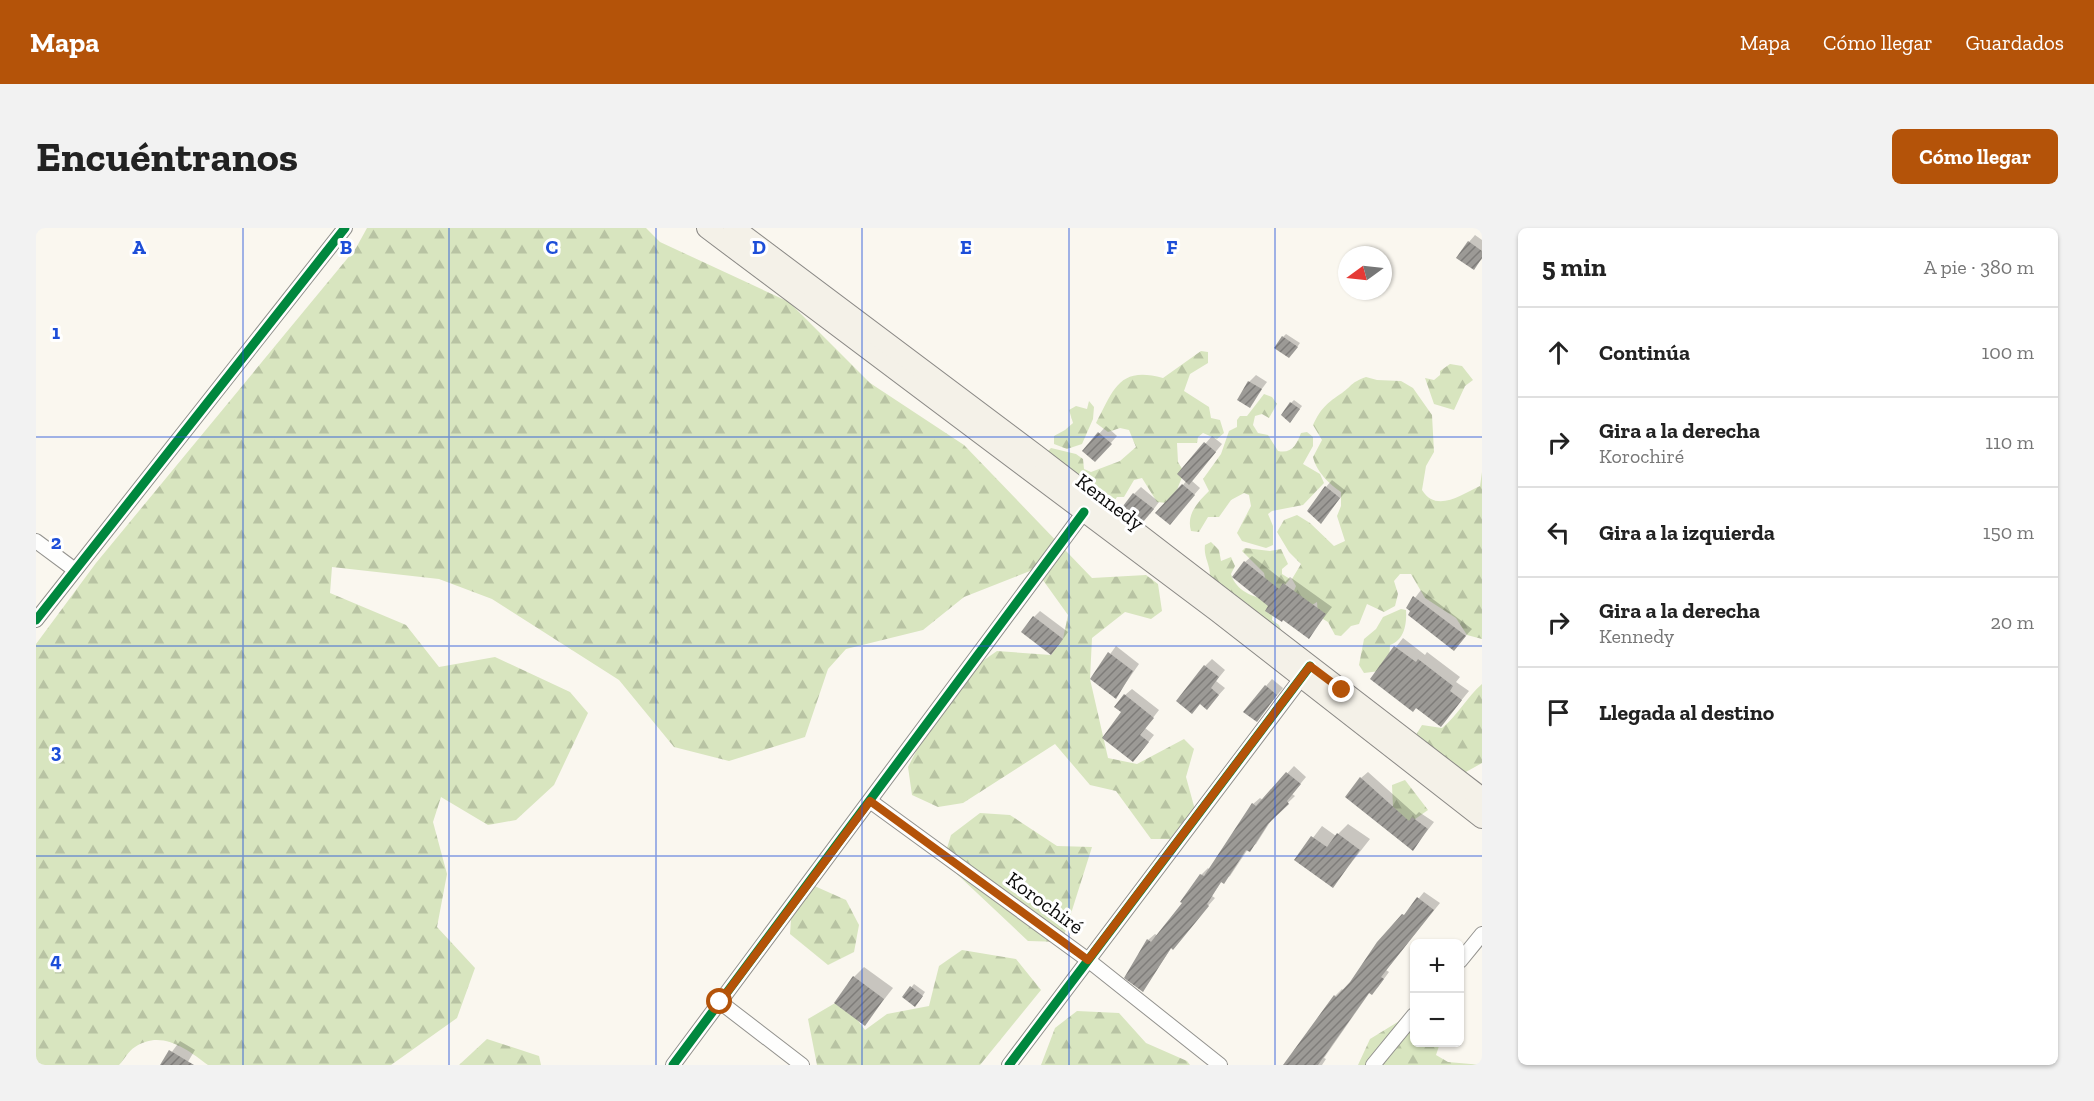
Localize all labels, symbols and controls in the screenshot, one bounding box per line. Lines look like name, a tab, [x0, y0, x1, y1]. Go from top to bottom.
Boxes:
text: Mapa	[30, 26, 99, 59]
text: Mapa	[1740, 30, 1790, 55]
text: Cómo llegar	[1823, 30, 1933, 55]
text: Guardados	[1966, 30, 2064, 55]
button: Cómo llegar	[1892, 129, 2058, 184]
text: Encuéntranos	[36, 131, 298, 182]
text: A	[132, 235, 146, 259]
text: B	[340, 235, 352, 259]
text: C	[546, 235, 559, 259]
text: D	[752, 235, 766, 259]
text: E	[960, 235, 972, 259]
text: F	[1166, 235, 1178, 259]
north arrow	[1338, 246, 1392, 300]
text: 5 min	[1542, 251, 1606, 283]
text: A pie · 380 m	[1924, 255, 2034, 279]
text: 1	[52, 320, 60, 344]
icon: ahead	[1542, 336, 1575, 369]
text: Continúa	[1599, 339, 1690, 366]
text: 100 m	[1981, 340, 2034, 364]
text: Gira a la derecha	[1599, 417, 1760, 444]
icon: right	[1542, 426, 1575, 459]
text: 110 m	[1985, 430, 2034, 454]
text: Korochiré	[1599, 444, 1684, 468]
street label: Kennedy	[1071, 468, 1150, 535]
icon: left	[1542, 516, 1575, 549]
text: Gira a la izquierda	[1599, 519, 1775, 546]
text: 150 m	[1983, 520, 2034, 544]
text: 2	[51, 530, 62, 554]
text: Gira a la derecha	[1599, 597, 1760, 624]
icon: right	[1542, 606, 1575, 639]
text: 20 m	[1990, 610, 2034, 634]
text: Kennedy	[1599, 624, 1674, 648]
route end	[1328, 676, 1354, 702]
icon: arrive	[1542, 696, 1575, 729]
text: Llegada al destino	[1599, 699, 1774, 726]
text: 3	[51, 739, 62, 763]
street label: Korochiré	[1002, 866, 1089, 939]
map controls	[1410, 939, 1464, 1047]
button: +	[1410, 939, 1464, 993]
text: 4	[50, 948, 62, 972]
route start	[706, 988, 732, 1014]
button: −	[1410, 993, 1464, 1047]

